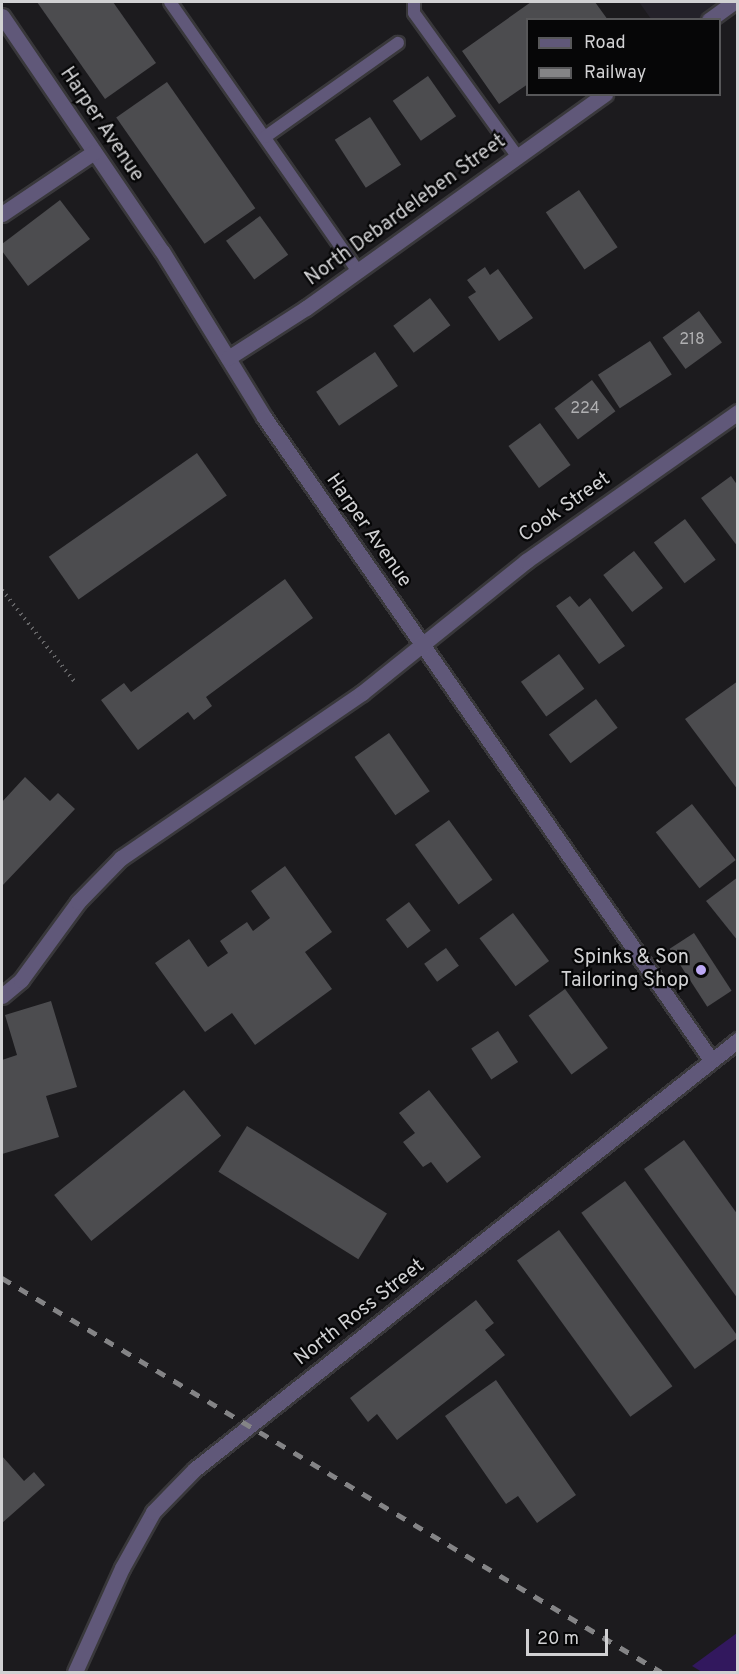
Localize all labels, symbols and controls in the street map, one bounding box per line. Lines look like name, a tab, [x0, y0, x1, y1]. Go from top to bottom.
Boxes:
legend	[526, 18, 721, 96]
text: Road	[584, 32, 626, 55]
text: Railway	[584, 62, 646, 85]
street label: Harper Avenue	[54, 63, 148, 187]
street label: North Debardeleben Street	[301, 130, 511, 292]
house number: 218	[679, 330, 705, 350]
house number: 224	[570, 399, 600, 419]
street label: Cook Street	[515, 468, 615, 548]
street label: Harper Avenue	[320, 469, 416, 593]
place label: Spinks & Son Tailoring Shop	[561, 946, 689, 993]
marker: Spinks & Son Tailoring Shop	[694, 963, 708, 977]
street label: North Ross Street	[290, 1255, 430, 1371]
scale bar	[529, 1617, 612, 1655]
text: 20 m	[537, 1628, 579, 1651]

